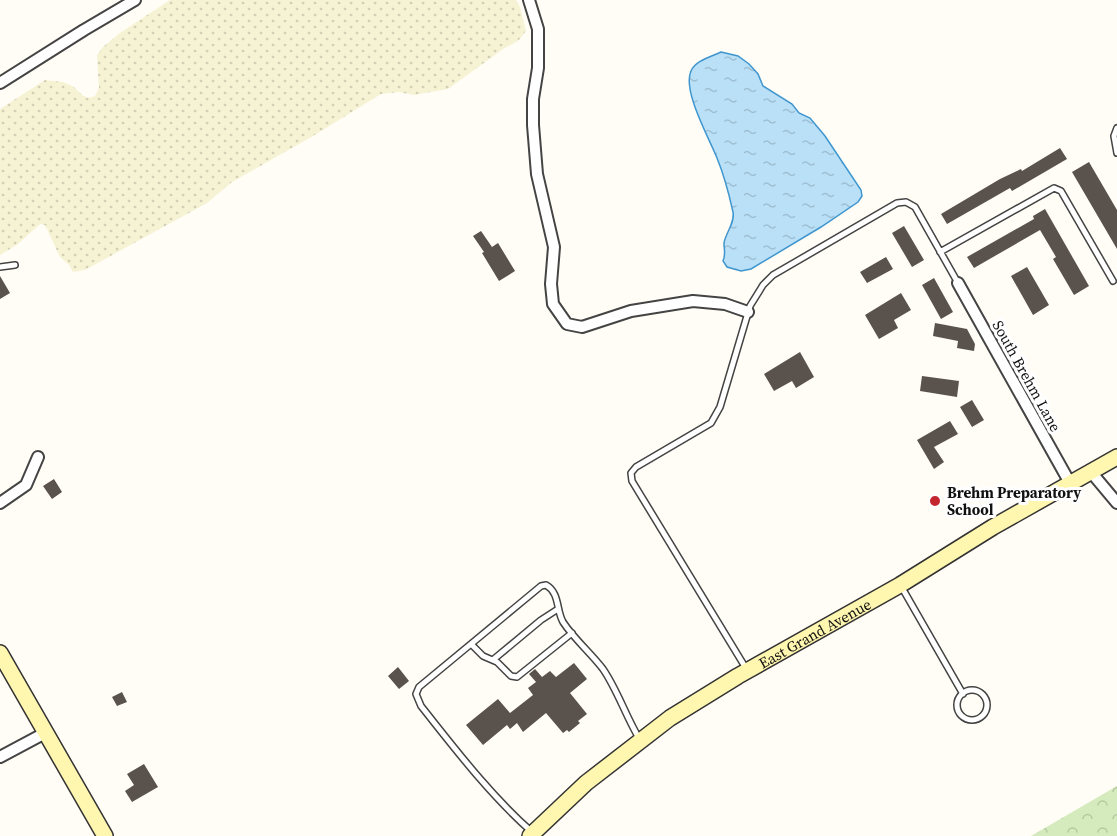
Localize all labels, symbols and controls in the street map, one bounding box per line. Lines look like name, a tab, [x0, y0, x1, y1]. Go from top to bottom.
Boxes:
street label: South Brehm Lane	[988, 317, 1066, 436]
place label: Brehm Preparatory School	[947, 482, 1081, 520]
marker: Brehm Preparatory School	[928, 494, 942, 508]
street label: East Grand Avenue	[754, 593, 875, 673]

